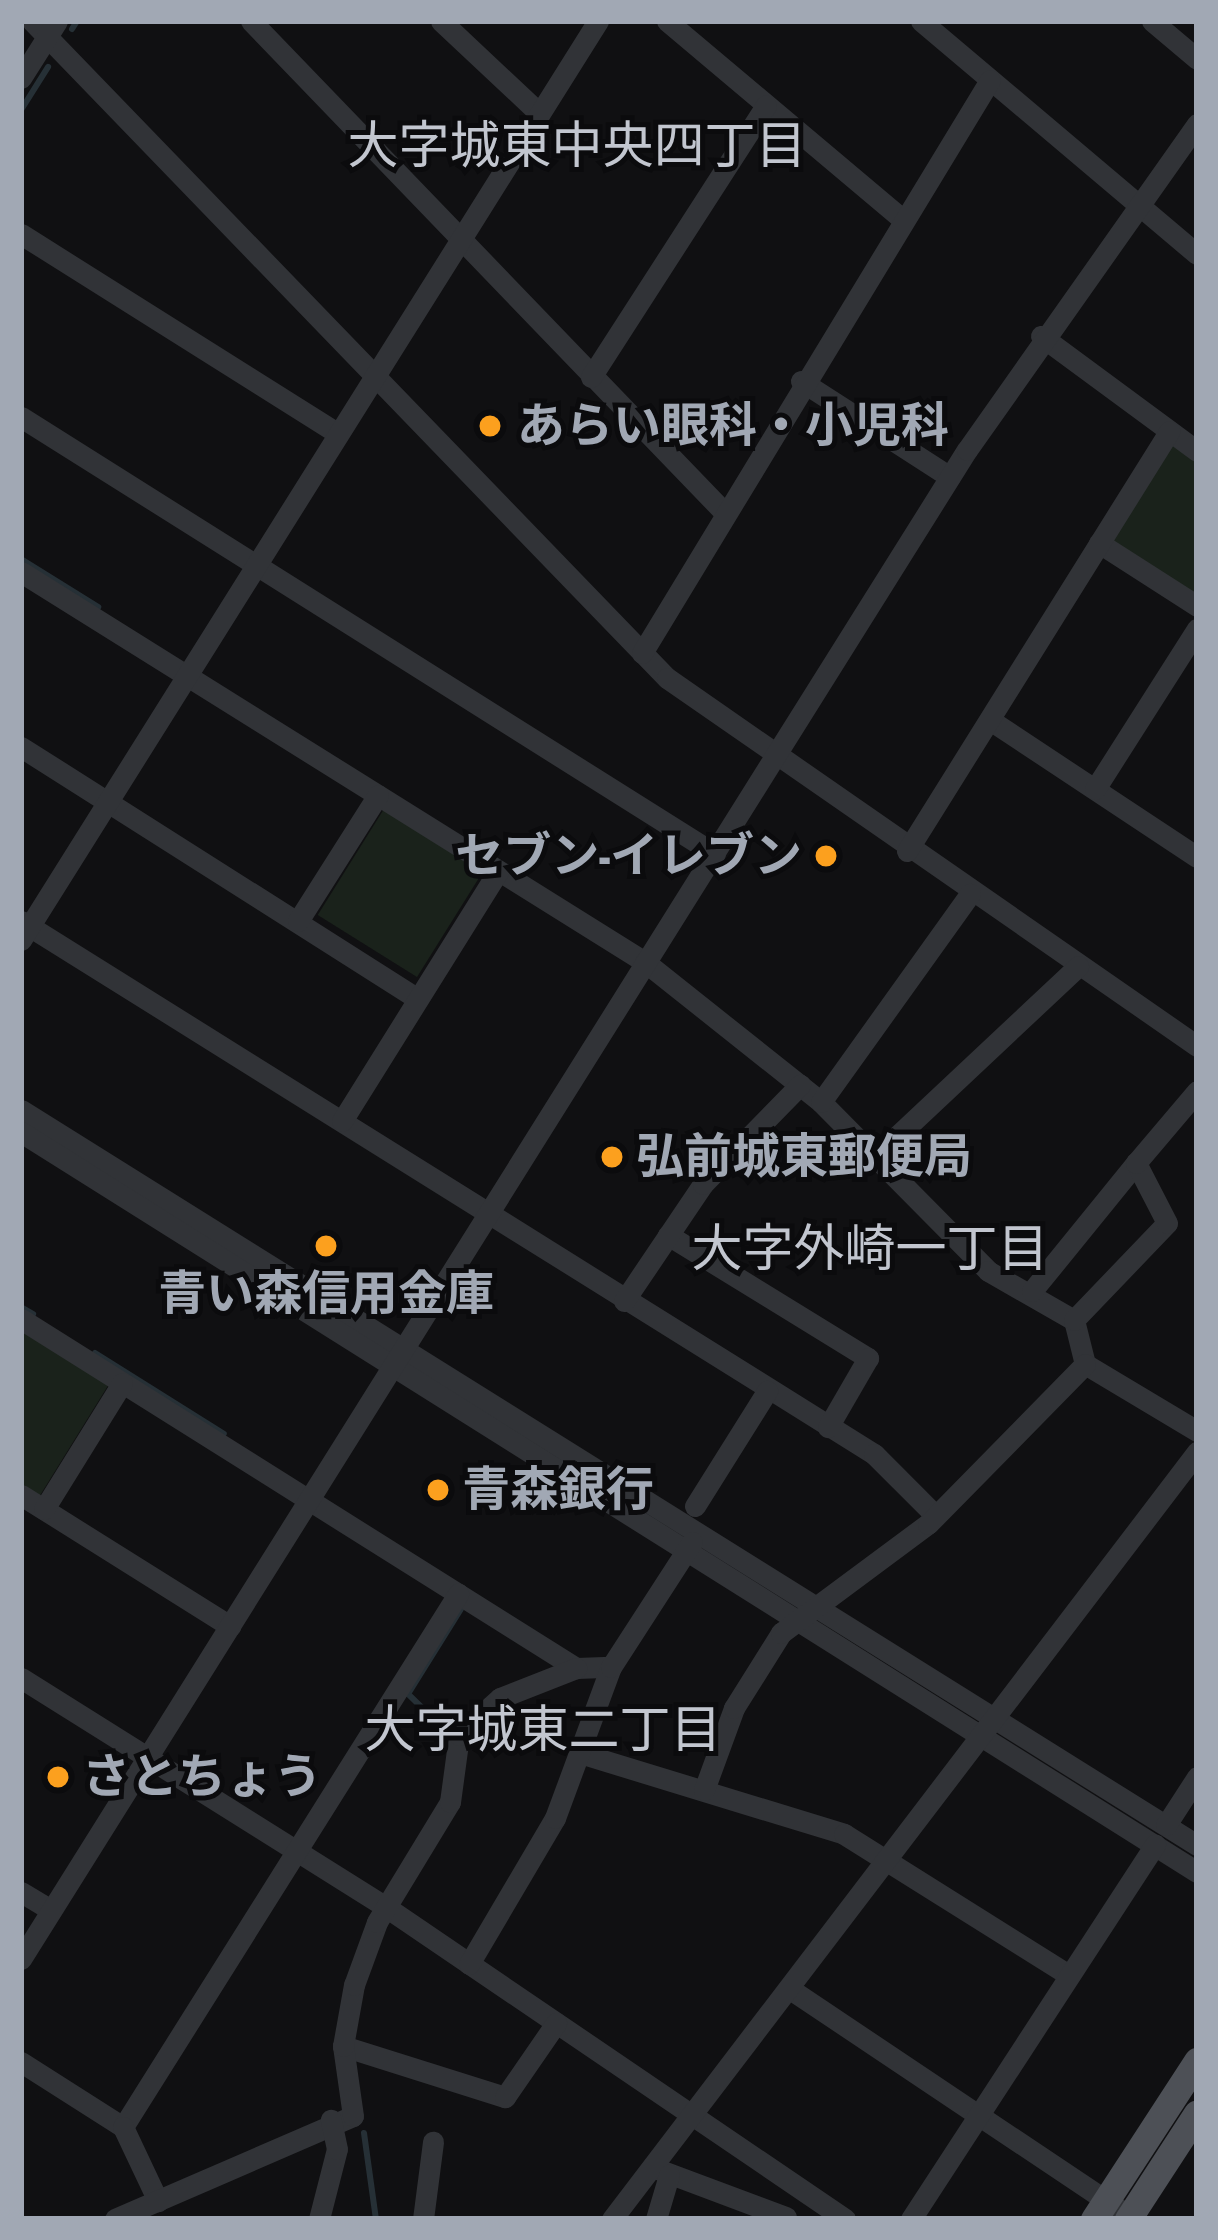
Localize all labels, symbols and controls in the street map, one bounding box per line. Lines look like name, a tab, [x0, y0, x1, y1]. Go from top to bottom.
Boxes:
district label: 大字城東中央四丁目	[348, 114, 806, 176]
place label: あらい眼科・小児科	[517, 397, 949, 455]
marker: あらい眼科・小児科	[474, 410, 506, 442]
place label: セブン-イレブン	[455, 827, 802, 885]
marker: セブン-イレブン	[813, 843, 839, 869]
place label: 弘前城東郵便局	[636, 1128, 972, 1186]
marker: 弘前城東郵便局	[599, 1144, 625, 1170]
district label: 大字外崎一丁目	[692, 1217, 1048, 1279]
marker: 青い森信用金庫	[313, 1233, 339, 1259]
place label: 青い森信用金庫	[158, 1265, 494, 1323]
place label: 青森銀行	[462, 1461, 654, 1519]
marker: 青森銀行	[425, 1477, 451, 1503]
district label: 大字城東二丁目	[365, 1698, 721, 1760]
place label: さとちょう	[82, 1748, 322, 1806]
marker: さとちょう	[45, 1764, 71, 1790]

